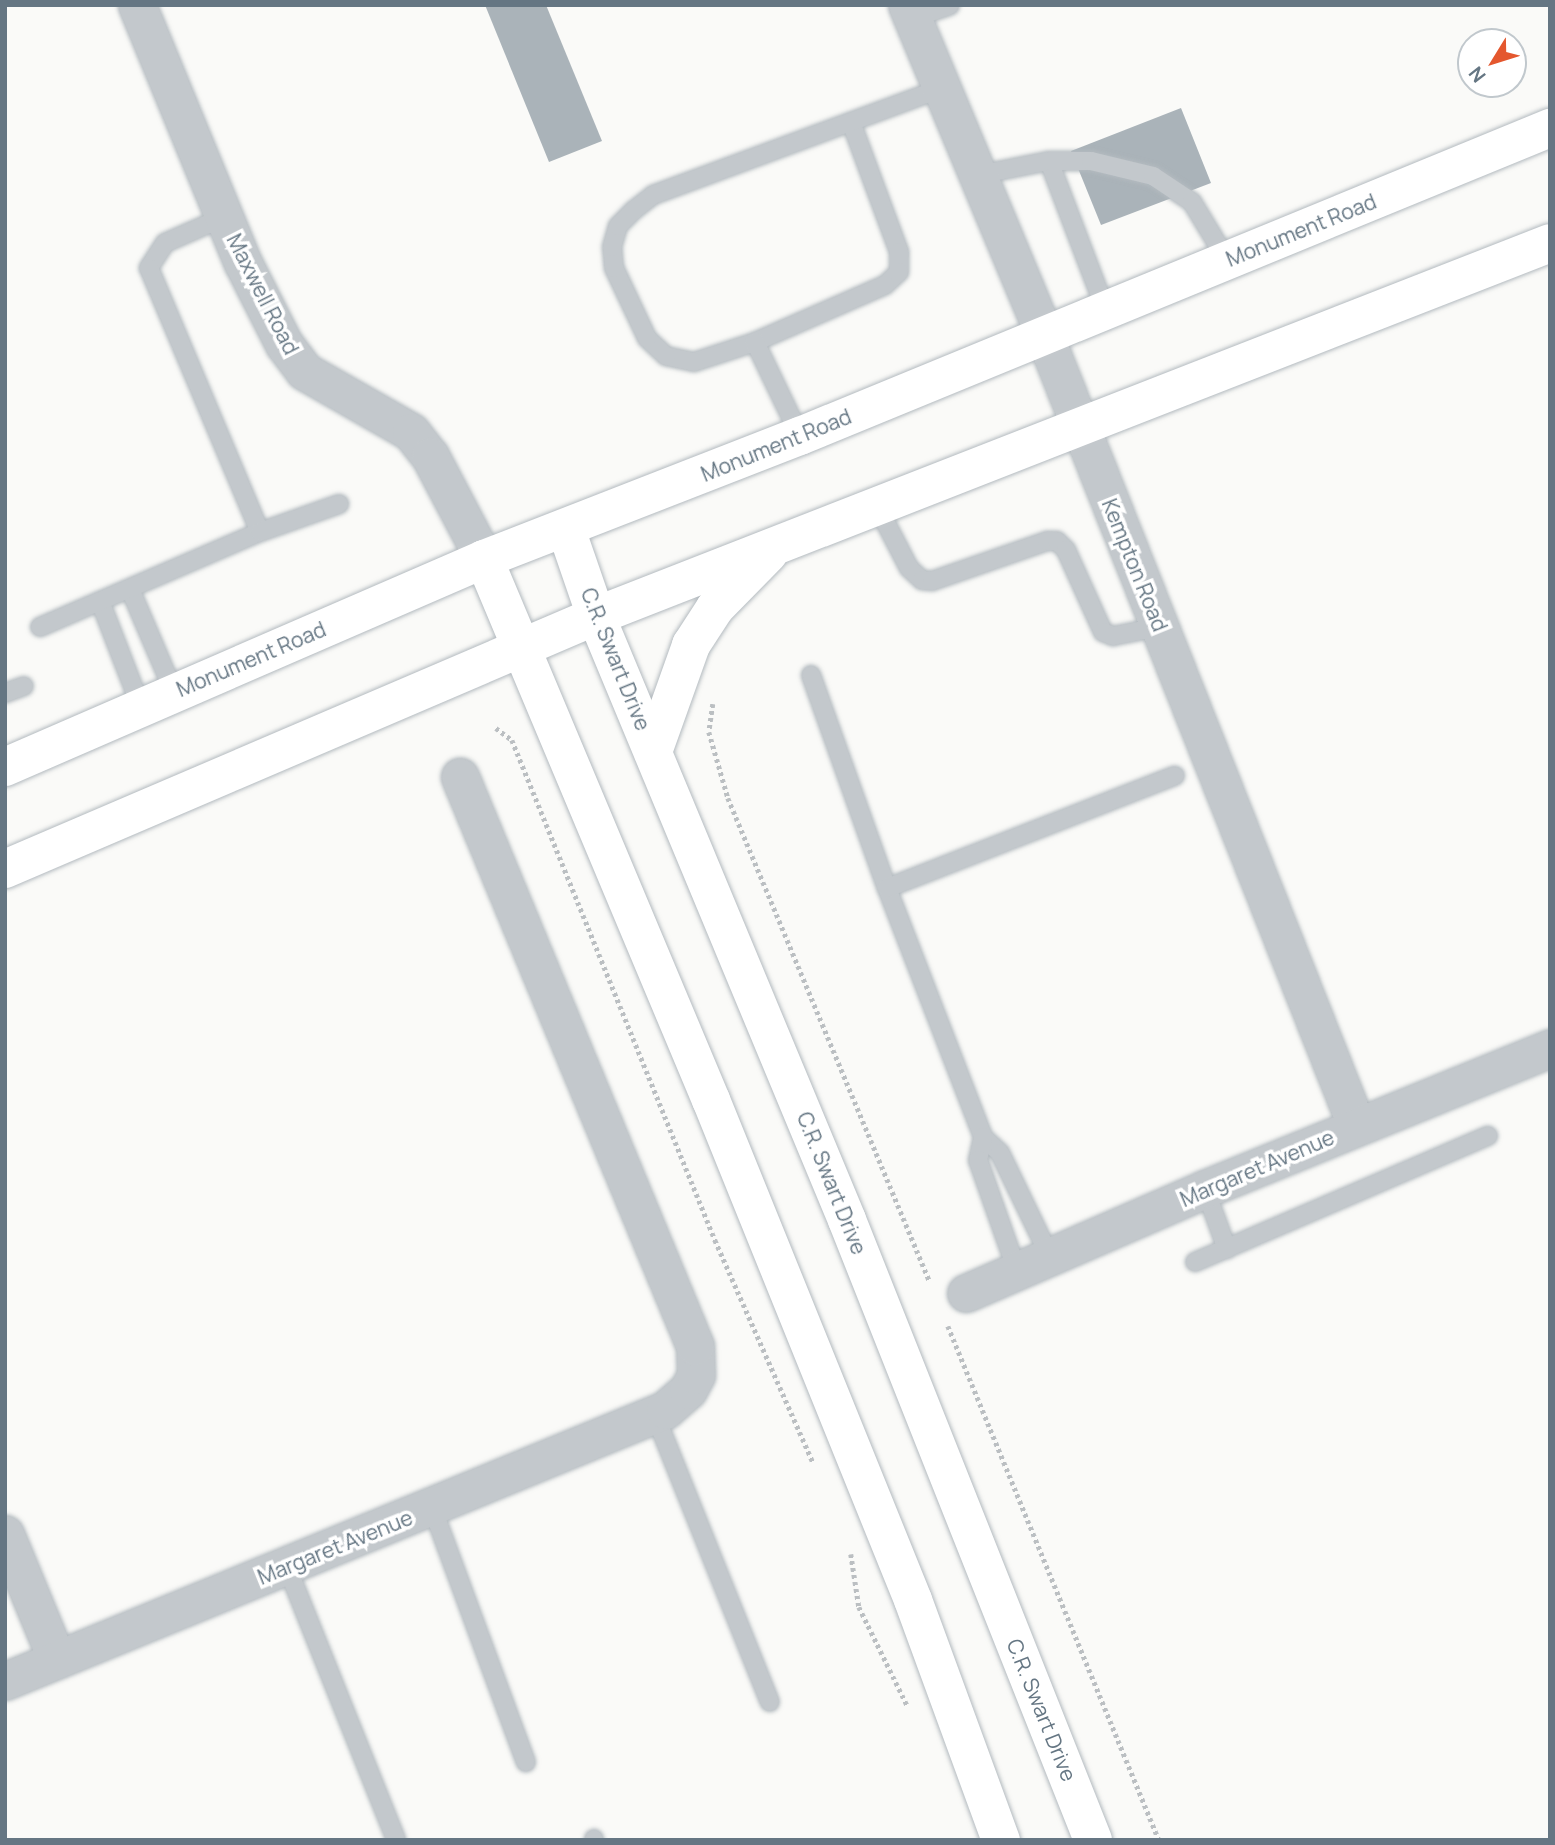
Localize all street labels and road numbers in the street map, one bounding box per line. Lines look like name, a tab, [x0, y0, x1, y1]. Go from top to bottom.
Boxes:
street label: Monument Road	[1222, 188, 1380, 272]
street label: Maxwell Road	[222, 230, 304, 358]
street label: Monument Road	[697, 403, 855, 487]
street label: Kempton Road	[1097, 495, 1173, 635]
street label: C.R. Swart Drive	[576, 584, 656, 734]
street label: Monument Road	[173, 616, 329, 702]
street label: C.R. Swart Drive	[792, 1108, 872, 1258]
street label: Margaret Avenue	[1176, 1124, 1338, 1212]
street label: Margaret Avenue	[254, 1504, 416, 1590]
street label: C.R. Swart Drive	[1002, 1635, 1082, 1785]

